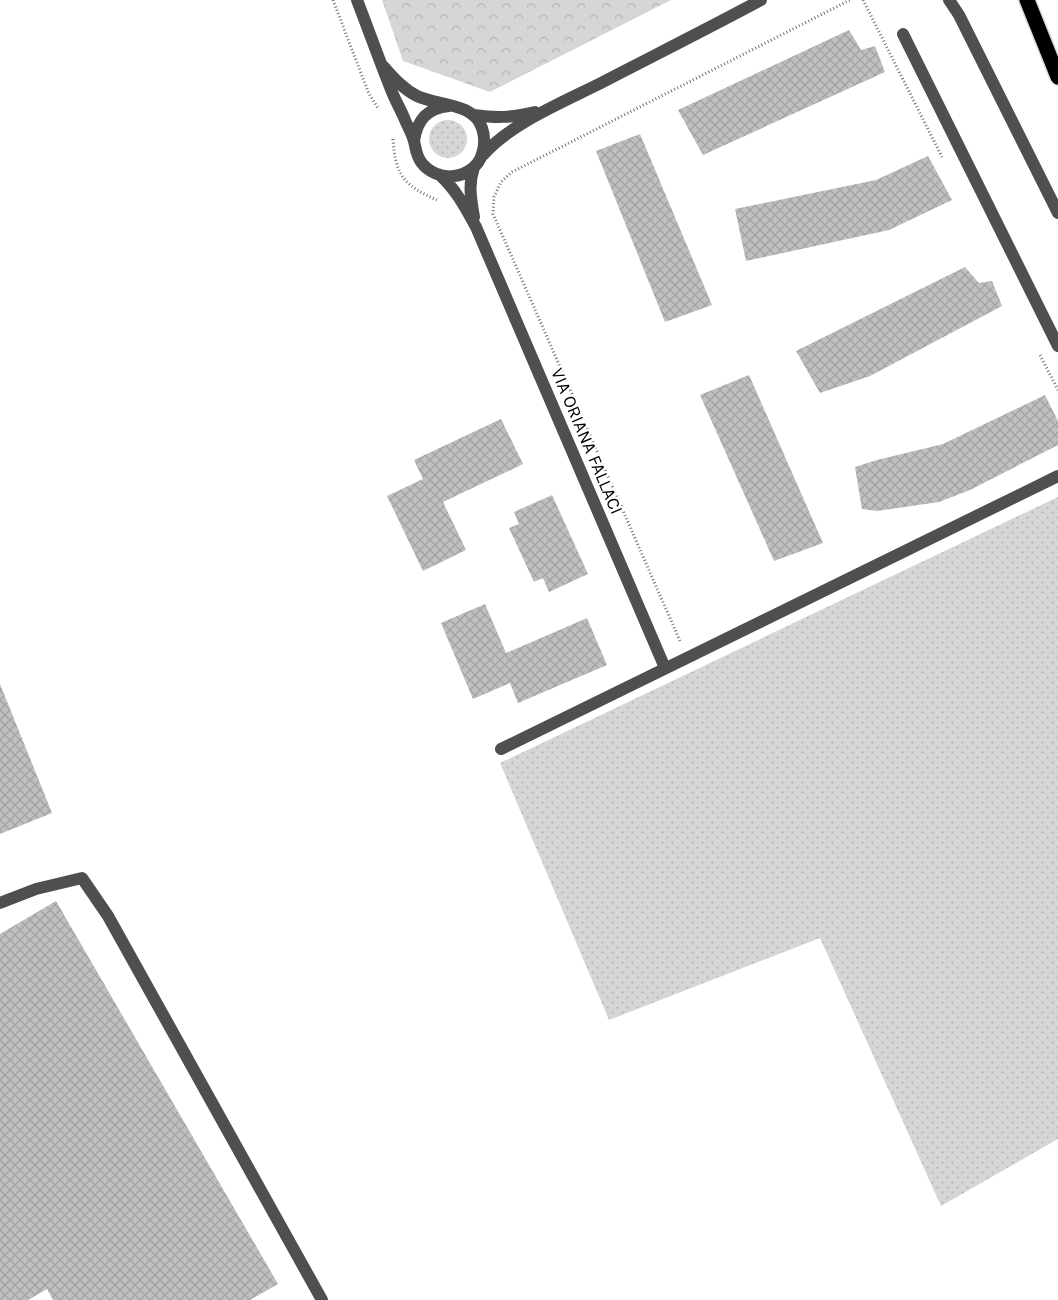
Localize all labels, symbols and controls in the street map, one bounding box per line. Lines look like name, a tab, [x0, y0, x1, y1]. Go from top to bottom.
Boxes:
street label: VIA ORIANA FALLACI	[546, 365, 628, 517]

